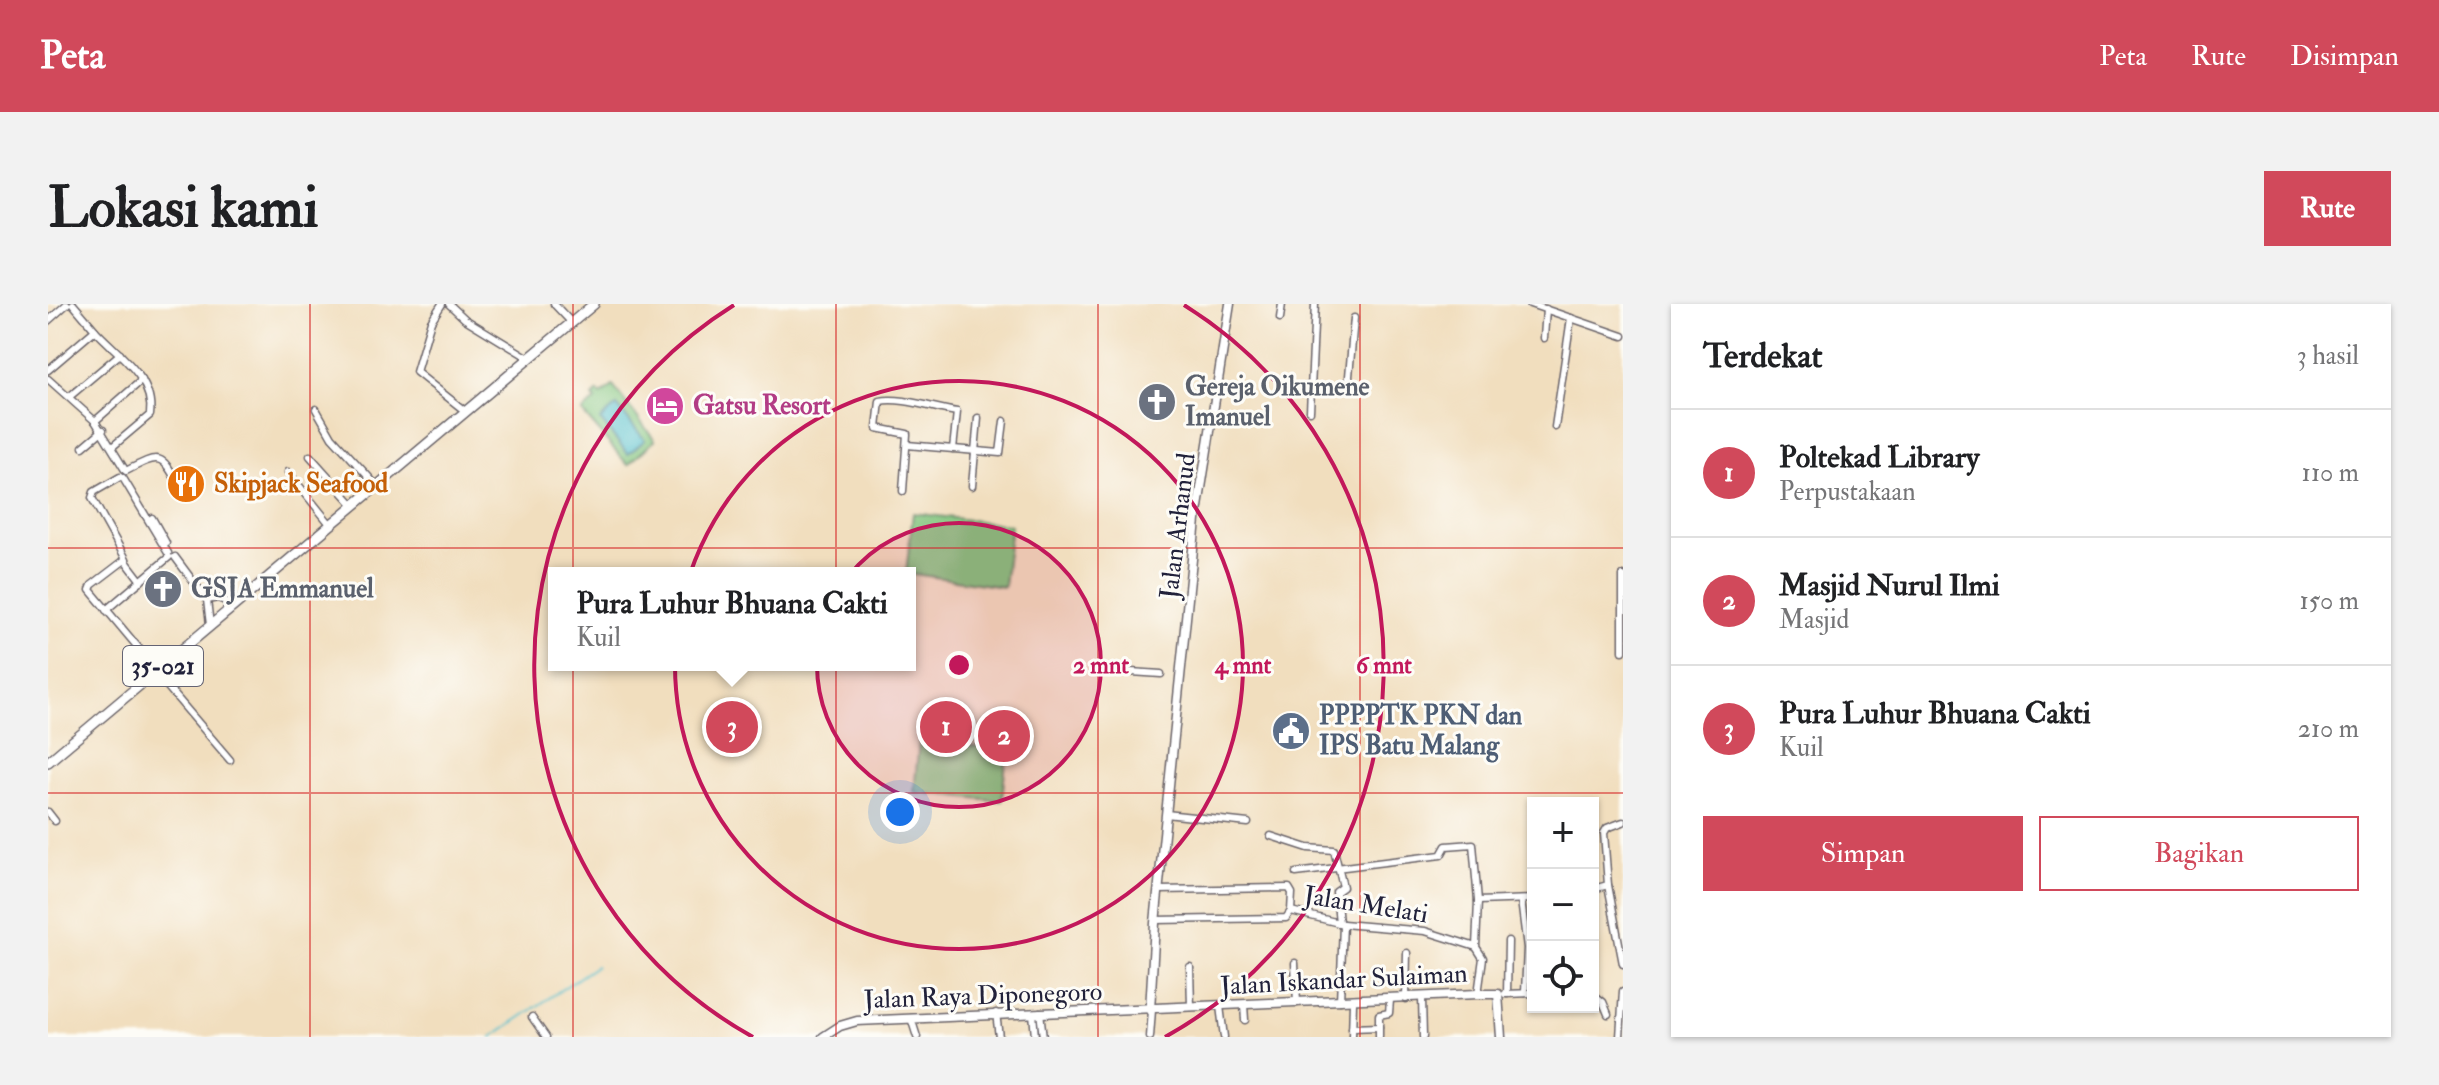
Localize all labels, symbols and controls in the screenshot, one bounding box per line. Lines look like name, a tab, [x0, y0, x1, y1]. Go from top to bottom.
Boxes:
text: Peta	[40, 32, 105, 80]
text: Peta	[2099, 39, 2147, 74]
text: Rute	[2191, 39, 2246, 74]
text: Disimpan	[2290, 39, 2399, 74]
button: Rute	[2264, 171, 2391, 246]
text: Lokasi kami	[48, 173, 318, 244]
text: Terdekat	[1703, 335, 1823, 378]
text: 3 hasil	[2297, 340, 2359, 372]
place label: Gereja Oikumene Imanuel	[1185, 371, 1370, 433]
church icon: Gereja Oikumene Imanuel	[1136, 381, 1178, 423]
hotel icon: Gatsu Resort	[644, 385, 686, 427]
place label: Gatsu Resort	[693, 390, 831, 422]
text: Poltekad Library	[1779, 439, 1979, 476]
street label: Jalan Arhanud	[1153, 451, 1203, 602]
text: 1	[1724, 457, 1734, 489]
text: 110 m	[2302, 457, 2359, 489]
restaurant icon: Skipjack Seafood	[165, 463, 207, 505]
place label: Skipjack Seafood	[214, 468, 388, 501]
text: Perpustakaan	[1779, 476, 1916, 508]
popup	[548, 567, 916, 671]
text: Masjid Nurul Ilmi	[1779, 567, 2000, 604]
church icon: GSJA Emmanuel	[142, 568, 184, 610]
place label: GSJA Emmanuel	[191, 573, 374, 605]
text: Pura Luhur Bhuana Cakti	[576, 585, 888, 622]
text: 2	[1722, 585, 1736, 617]
text: 150 m	[2300, 585, 2359, 617]
text: Masjid	[1779, 604, 1849, 636]
text: Kuil	[576, 622, 621, 654]
road number: 35-021	[123, 646, 203, 686]
text: 2 mnt	[1073, 650, 1129, 681]
text: 4 mnt	[1214, 650, 1272, 681]
text: 6 mnt	[1356, 650, 1412, 681]
centre of rings	[945, 651, 973, 679]
text: Pura Luhur Bhuana Cakti	[1779, 695, 2091, 732]
pin: 3	[706, 697, 758, 757]
pin: 1	[920, 697, 972, 757]
place label: PPPPTK PKN dan IPS Batu Malang	[1319, 700, 1523, 763]
pin: 2	[978, 706, 1030, 766]
public building icon: PPPPTK PKN dan IPS Batu Malang	[1270, 710, 1312, 752]
text: 3	[1724, 713, 1734, 745]
text: 210 m	[2298, 713, 2359, 745]
text: Kuil	[1779, 732, 1824, 764]
your location	[880, 792, 920, 832]
map controls	[1527, 797, 1599, 1013]
button: +	[1527, 797, 1599, 869]
button: Simpan	[1703, 816, 2023, 891]
button: Bagikan	[2039, 816, 2359, 891]
button: −	[1527, 869, 1599, 941]
street label: Jalan Melati	[1301, 879, 1430, 931]
button: locate	[1527, 941, 1599, 1013]
street label: Jalan Iskandar Sulaiman	[1219, 958, 1468, 1003]
street label: Jalan Raya Diponegoro	[862, 976, 1103, 1017]

